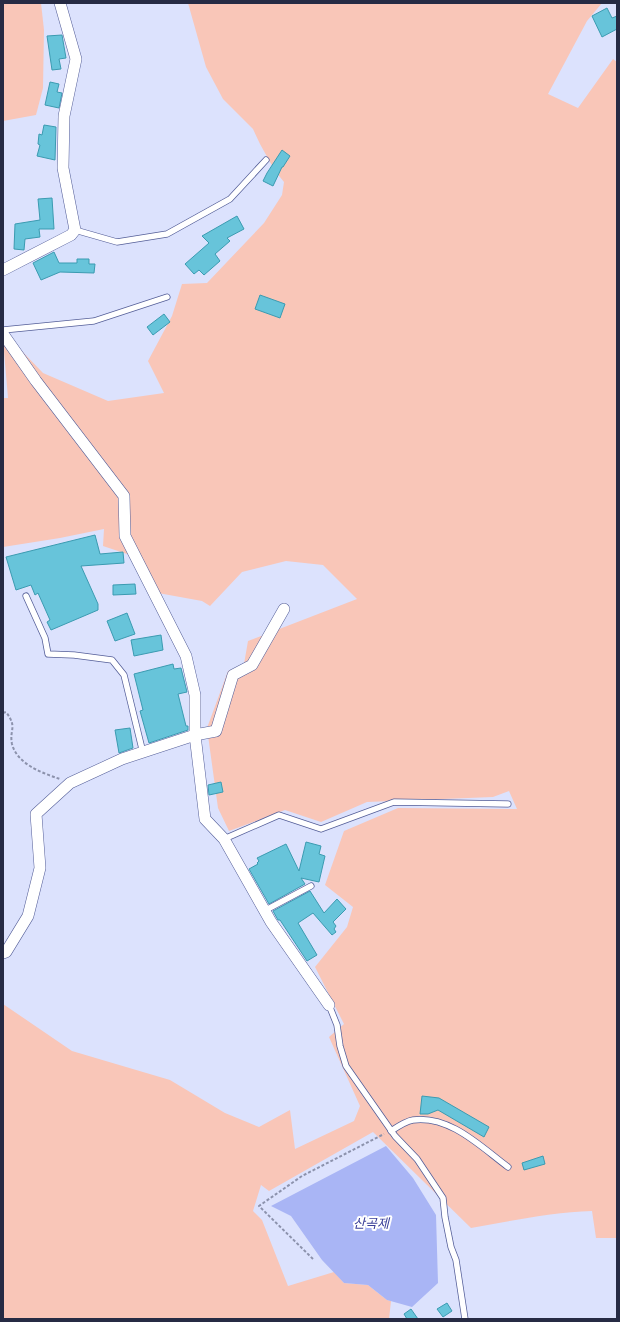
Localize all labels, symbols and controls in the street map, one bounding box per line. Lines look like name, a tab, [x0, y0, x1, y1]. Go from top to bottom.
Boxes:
water label: 산곡제	[353, 1214, 391, 1232]

